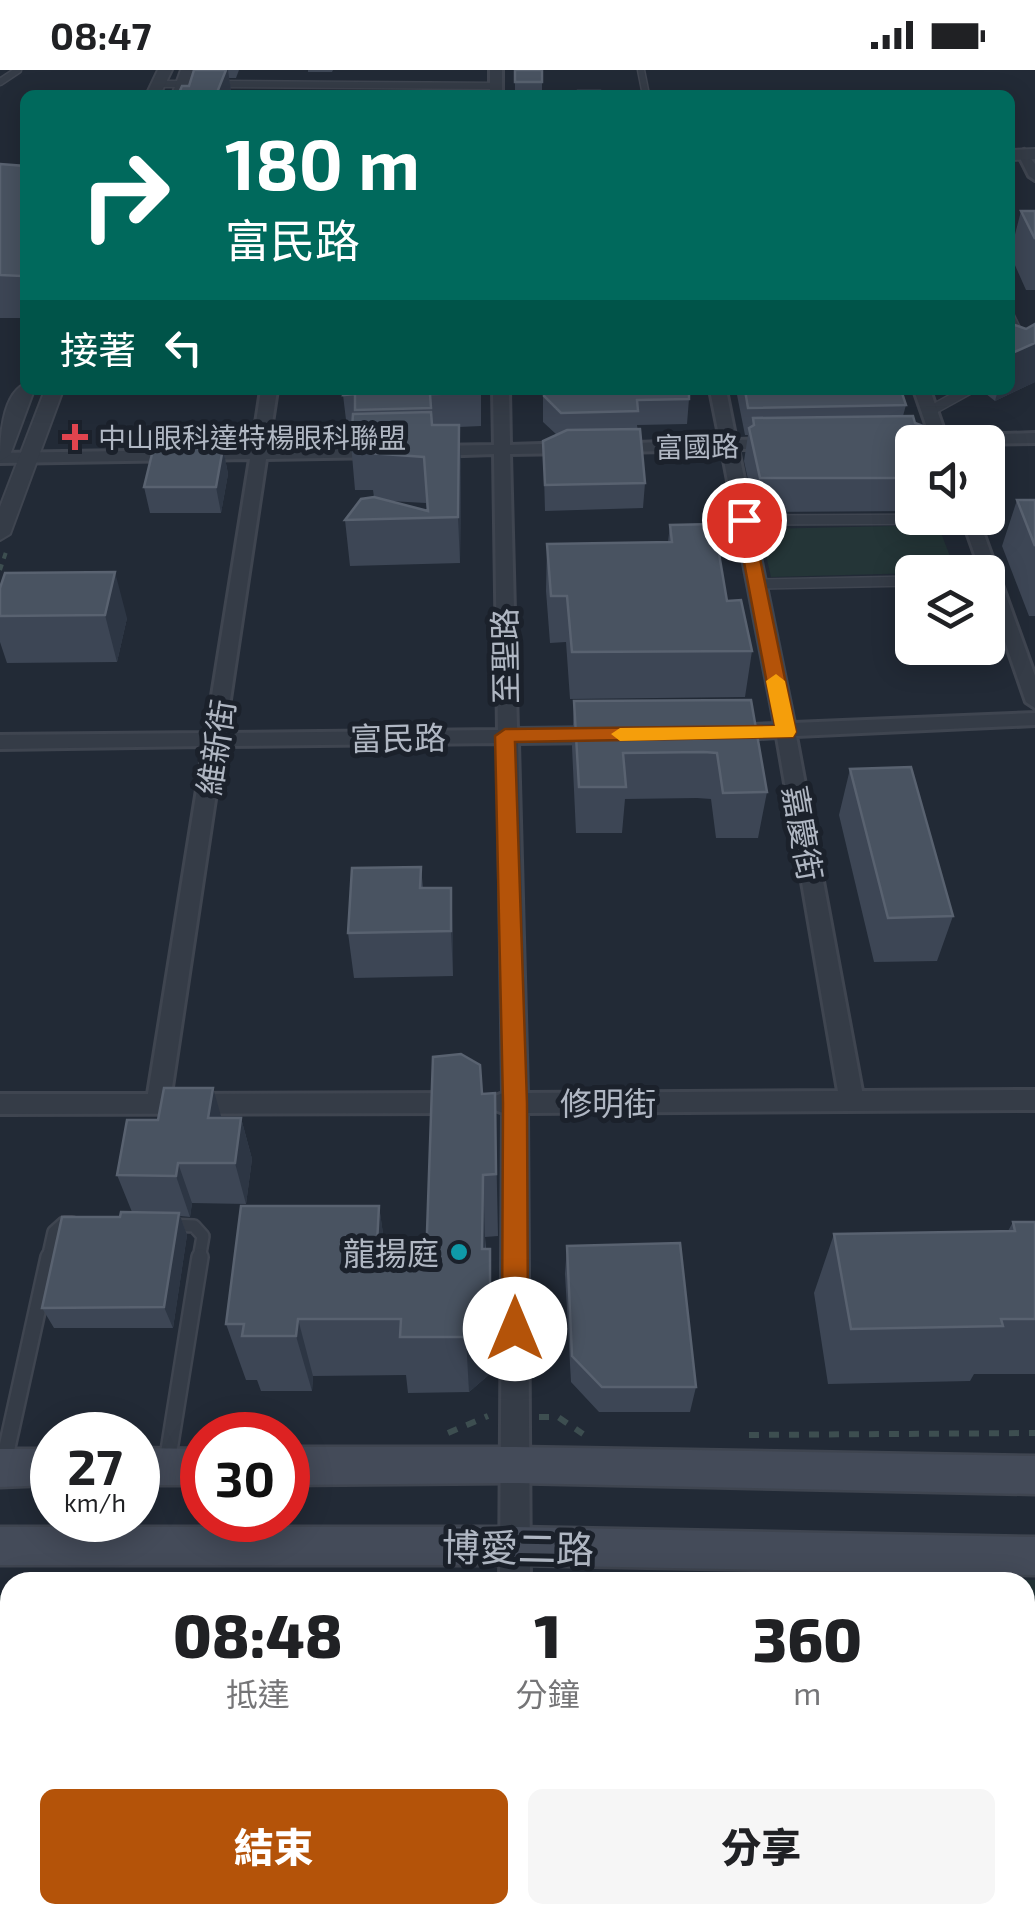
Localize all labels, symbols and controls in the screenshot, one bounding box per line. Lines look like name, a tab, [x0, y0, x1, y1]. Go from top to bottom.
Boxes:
text: 08:47	[50, 12, 152, 58]
text: 180 m	[225, 120, 420, 204]
icon: right	[60, 130, 190, 260]
text: 富民路	[225, 212, 360, 266]
icon: left	[156, 320, 211, 375]
text: 接著	[60, 326, 136, 372]
place label: 中山眼科達特楊眼科聯盟	[98, 420, 406, 454]
marker: 中山眼科達特楊眼科聯盟	[62, 424, 88, 450]
map controls	[895, 425, 1005, 665]
button: sound	[895, 425, 1005, 535]
street label: 富國路	[655, 428, 739, 464]
pin	[702, 478, 787, 563]
icon: arrive	[717, 493, 772, 548]
button: layers	[895, 555, 1005, 665]
street label: 至聖路	[484, 608, 524, 704]
street label: 維新街	[189, 697, 241, 797]
street label: 富民路	[350, 717, 446, 757]
street label: 嘉慶街	[777, 782, 831, 884]
street label: 修明街	[560, 1083, 656, 1121]
place label: 龍揚庭	[343, 1233, 439, 1271]
marker: 龍揚庭	[448, 1241, 470, 1263]
position arrow	[463, 1277, 567, 1381]
speed limit sign: 30	[180, 1412, 310, 1542]
text: 27	[67, 1435, 123, 1495]
text: km/h	[64, 1487, 126, 1517]
street label: 博愛二路	[442, 1523, 594, 1571]
text: 08:48	[173, 1598, 343, 1670]
text: 1	[534, 1598, 561, 1670]
text: 360	[753, 1602, 862, 1674]
text: m	[793, 1673, 821, 1711]
text: 抵達	[226, 1674, 290, 1712]
text: 分鐘	[516, 1674, 580, 1712]
button: 結束	[40, 1789, 508, 1904]
button: 分享	[528, 1789, 995, 1904]

